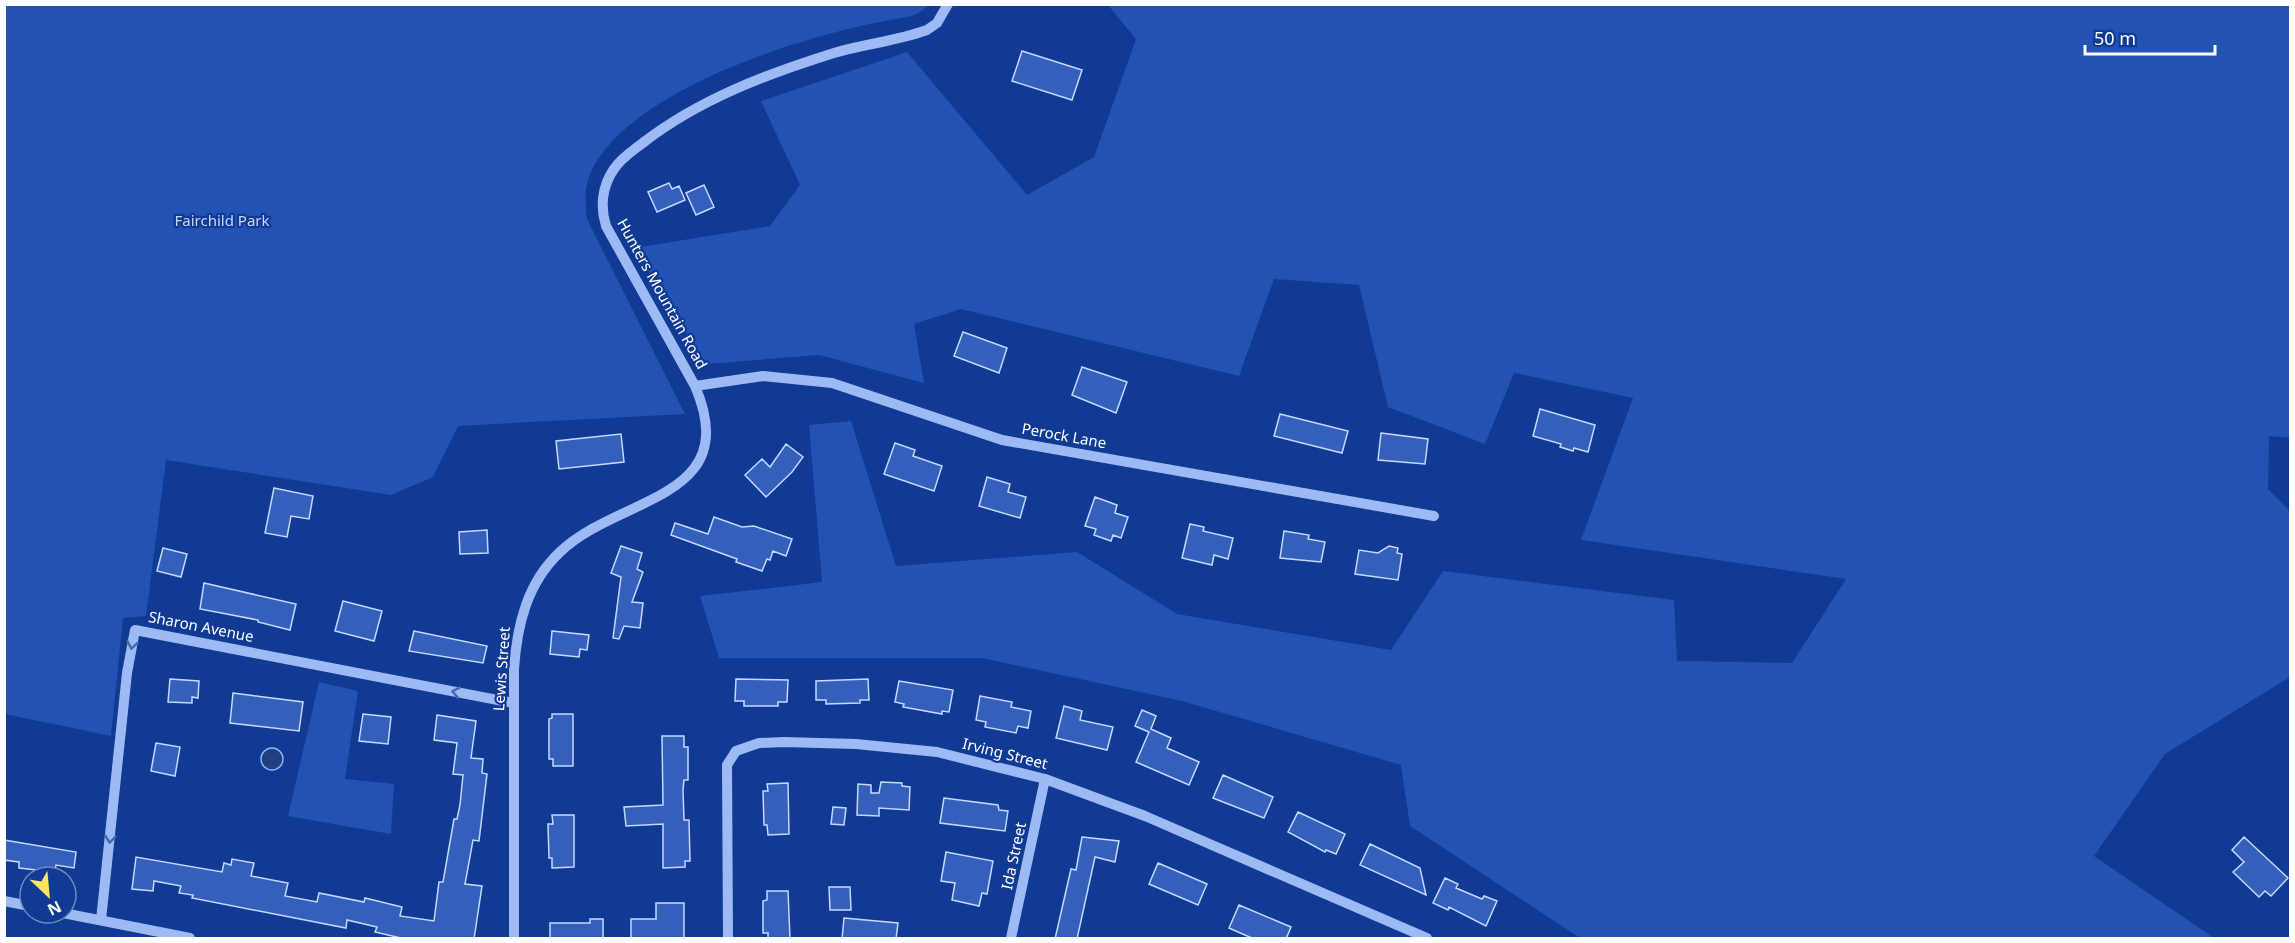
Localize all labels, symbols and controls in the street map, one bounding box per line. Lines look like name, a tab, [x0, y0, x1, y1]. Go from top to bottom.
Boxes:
scale bar	[2085, 18, 2216, 56]
text: 50 m	[2094, 26, 2136, 50]
park label: Fairchild Park	[175, 210, 270, 230]
street label: Hunters Mountain Road	[613, 215, 713, 372]
street label: Perock Lane	[1020, 418, 1108, 452]
street label: Sharon Avenue	[147, 606, 255, 646]
street label: Lewis Street	[488, 625, 514, 712]
one-way arrow	[126, 640, 139, 650]
one-way arrow	[451, 686, 461, 699]
street label: Irving Street	[961, 733, 1050, 773]
street label: Ida Street	[996, 820, 1030, 891]
one-way arrow	[104, 834, 116, 843]
north arrow	[18, 865, 78, 925]
text: N	[44, 896, 65, 921]

